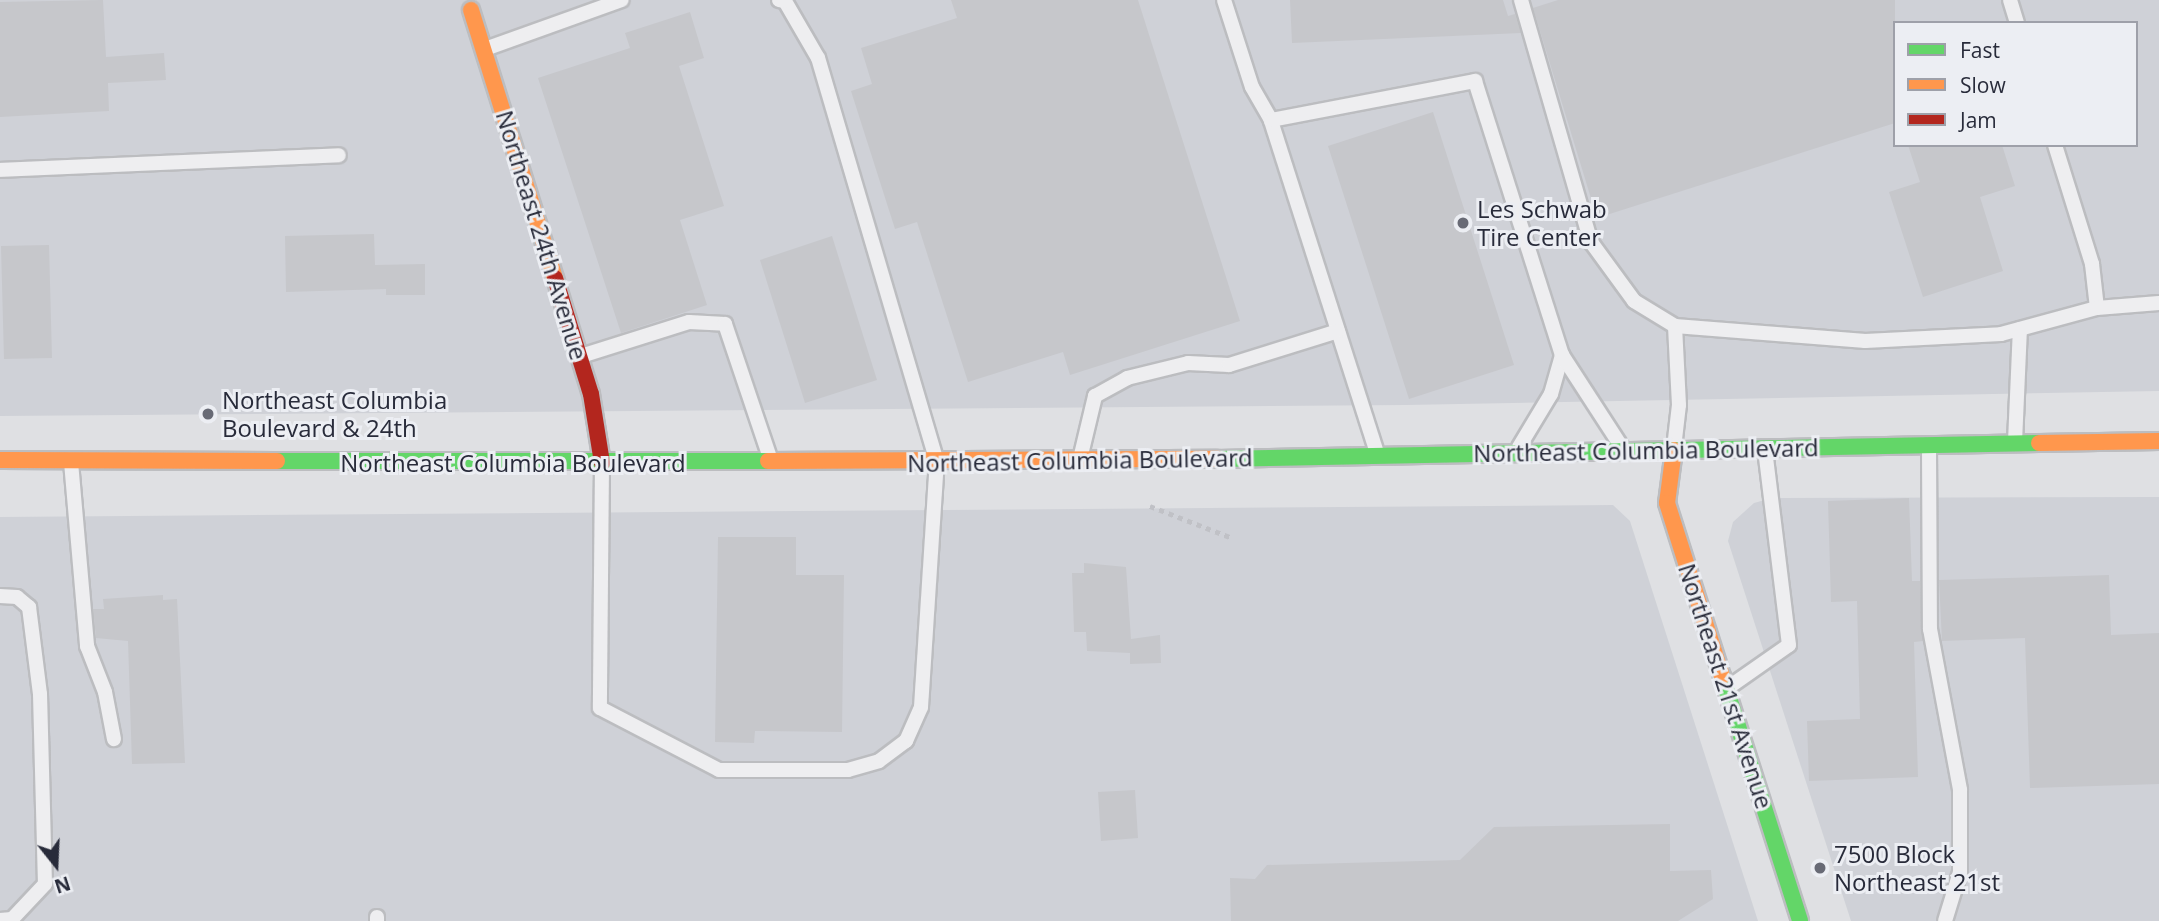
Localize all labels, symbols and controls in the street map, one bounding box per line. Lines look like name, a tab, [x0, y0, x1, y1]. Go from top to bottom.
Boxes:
legend	[1893, 21, 2138, 147]
text: Fast	[1960, 36, 2000, 64]
text: Slow	[1960, 71, 2006, 99]
text: Jam	[1960, 106, 1997, 134]
street label: Northeast 24th Avenue	[490, 107, 594, 363]
place label: Les Schwab Tire Center	[1477, 195, 1607, 251]
marker: Les Schwab Tire Center	[1455, 215, 1471, 231]
place label: Northeast Columbia Boulevard & 24th	[222, 386, 447, 442]
marker: Northeast Columbia Boulevard & 24th	[200, 406, 216, 422]
street label: Northeast Columbia Boulevard	[1473, 433, 1819, 467]
street label: Northeast Columbia Boulevard	[907, 443, 1253, 477]
street label: Northeast Columbia Boulevard	[340, 449, 686, 477]
street label: Northeast 21st Avenue	[1673, 560, 1779, 812]
north arrow	[21, 830, 91, 900]
place label: 7500 Block Northeast 21st	[1834, 840, 2000, 896]
marker: 7500 Block Northeast 21st	[1812, 860, 1828, 876]
text: N	[51, 870, 74, 900]

